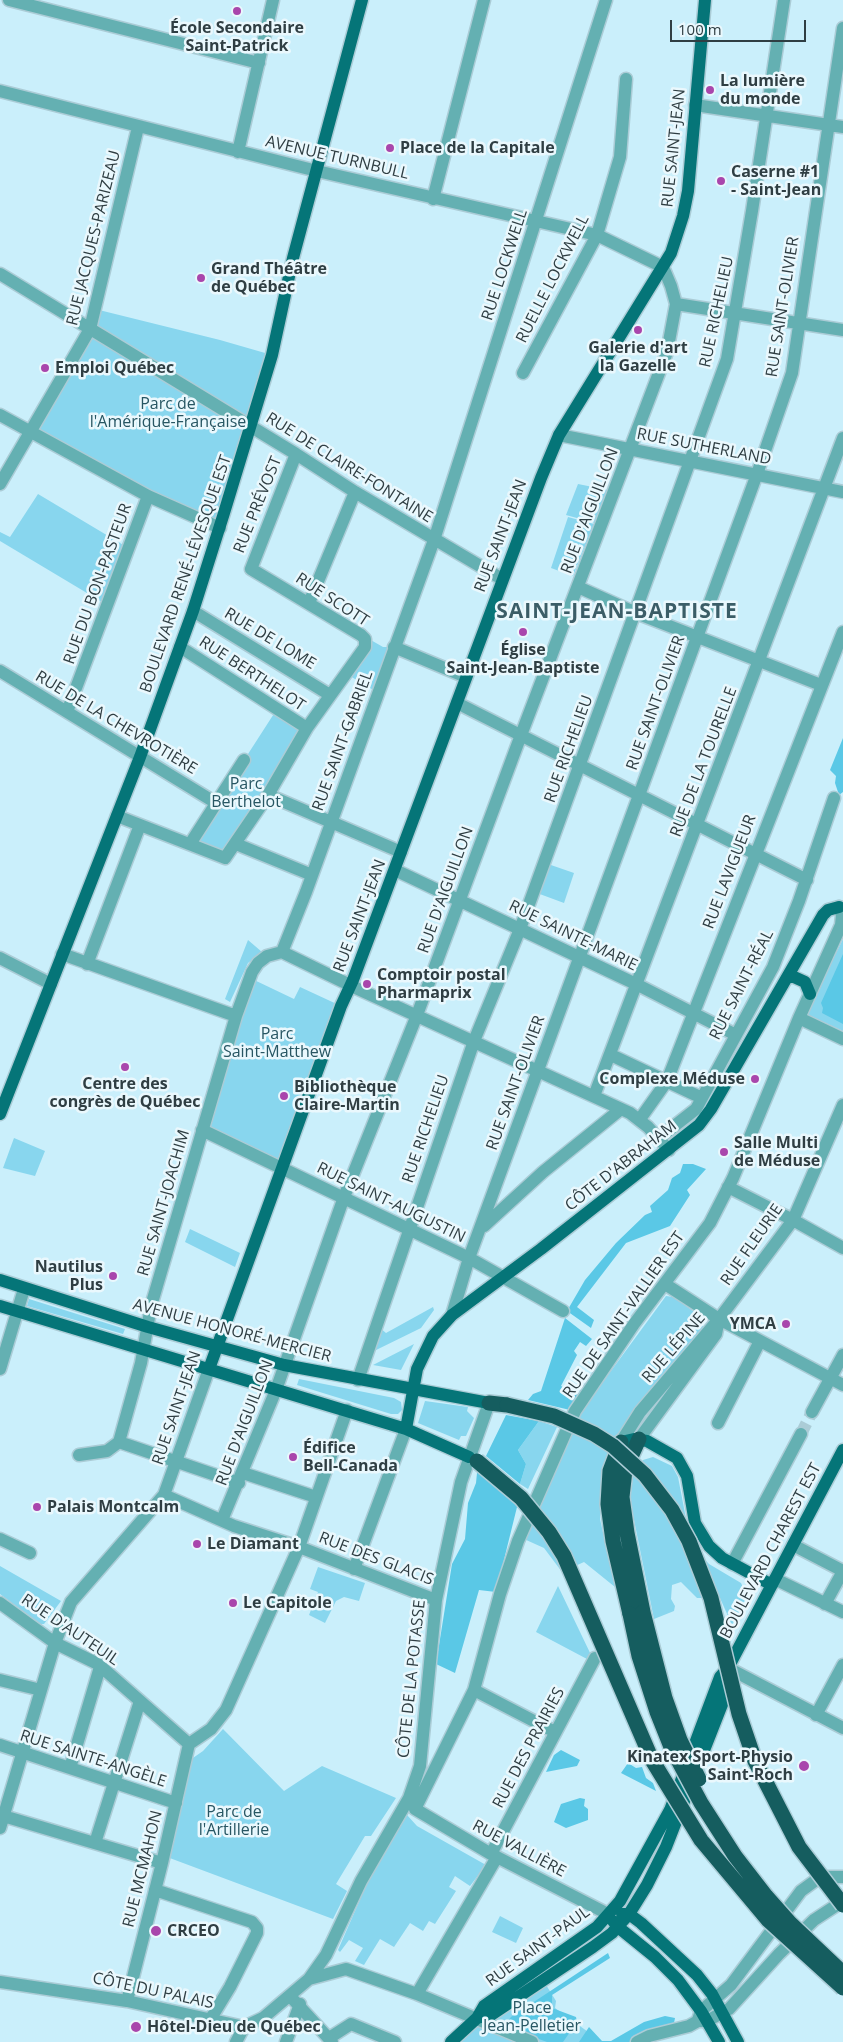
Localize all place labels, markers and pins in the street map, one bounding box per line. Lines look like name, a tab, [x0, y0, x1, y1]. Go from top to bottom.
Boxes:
marker: École Secondaire Saint-Patrick	[231, 5, 243, 17]
place label: École Secondaire Saint-Patrick	[170, 18, 304, 56]
place label: La lumière du monde	[720, 71, 805, 109]
marker: La lumière du monde	[704, 84, 716, 96]
place label: Place de la Capitale	[400, 138, 555, 158]
marker: Place de la Capitale	[384, 142, 396, 154]
place label: Caserne #1 - Saint-Jean	[731, 162, 821, 200]
marker: Caserne #1 - Saint-Jean	[715, 175, 727, 187]
place label: Grand Théâtre de Québec	[211, 259, 327, 297]
marker: Grand Théâtre de Québec	[195, 272, 207, 284]
marker: Galerie d'art la Gazelle	[632, 324, 644, 336]
place label: Galerie d'art la Gazelle	[588, 338, 688, 376]
place label: Emploi Québec	[55, 358, 174, 378]
marker: Emploi Québec	[39, 362, 51, 374]
marker: Église Saint-Jean-Baptiste	[517, 626, 529, 638]
place label: Église Saint-Jean-Baptiste	[447, 640, 599, 678]
place label: Comptoir postal Pharmaprix	[377, 965, 506, 1003]
marker: Comptoir postal Pharmaprix	[361, 978, 373, 990]
marker: Centre des congrès de Québec	[119, 1061, 131, 1073]
place label: Complexe Méduse	[599, 1069, 745, 1089]
marker: Complexe Méduse	[749, 1073, 761, 1085]
place label: Centre des congrès de Québec	[50, 1074, 200, 1112]
place label: Bibliothèque Claire-Martin	[294, 1077, 400, 1115]
marker: Bibliothèque Claire-Martin	[278, 1090, 290, 1102]
place label: Salle Multi de Méduse	[734, 1133, 820, 1171]
marker: Salle Multi de Méduse	[718, 1146, 730, 1158]
place label: Nautilus Plus	[35, 1257, 103, 1295]
marker: Nautilus Plus	[107, 1270, 119, 1282]
place label: YMCA	[730, 1314, 776, 1334]
marker: YMCA	[780, 1318, 792, 1330]
place label: Édifice Bell-Canada	[303, 1438, 398, 1476]
marker: Édifice Bell-Canada	[287, 1451, 299, 1463]
place label: Palais Montcalm	[47, 1497, 179, 1517]
marker: Palais Montcalm	[31, 1501, 43, 1513]
place label: Le Diamant	[207, 1534, 299, 1554]
marker: Le Diamant	[191, 1538, 203, 1550]
place label: Le Capitole	[243, 1593, 332, 1613]
marker: Le Capitole	[227, 1597, 239, 1609]
place label: Kinatex Sport-Physio Saint-Roch	[627, 1747, 793, 1785]
marker: Kinatex Sport-Physio Saint-Roch	[797, 1759, 811, 1773]
place label: CRCEO	[167, 1921, 220, 1941]
marker: CRCEO	[149, 1924, 163, 1938]
place label: Hôtel-Dieu de Québec	[147, 2017, 321, 2037]
marker: Hôtel-Dieu de Québec	[129, 2020, 143, 2034]

